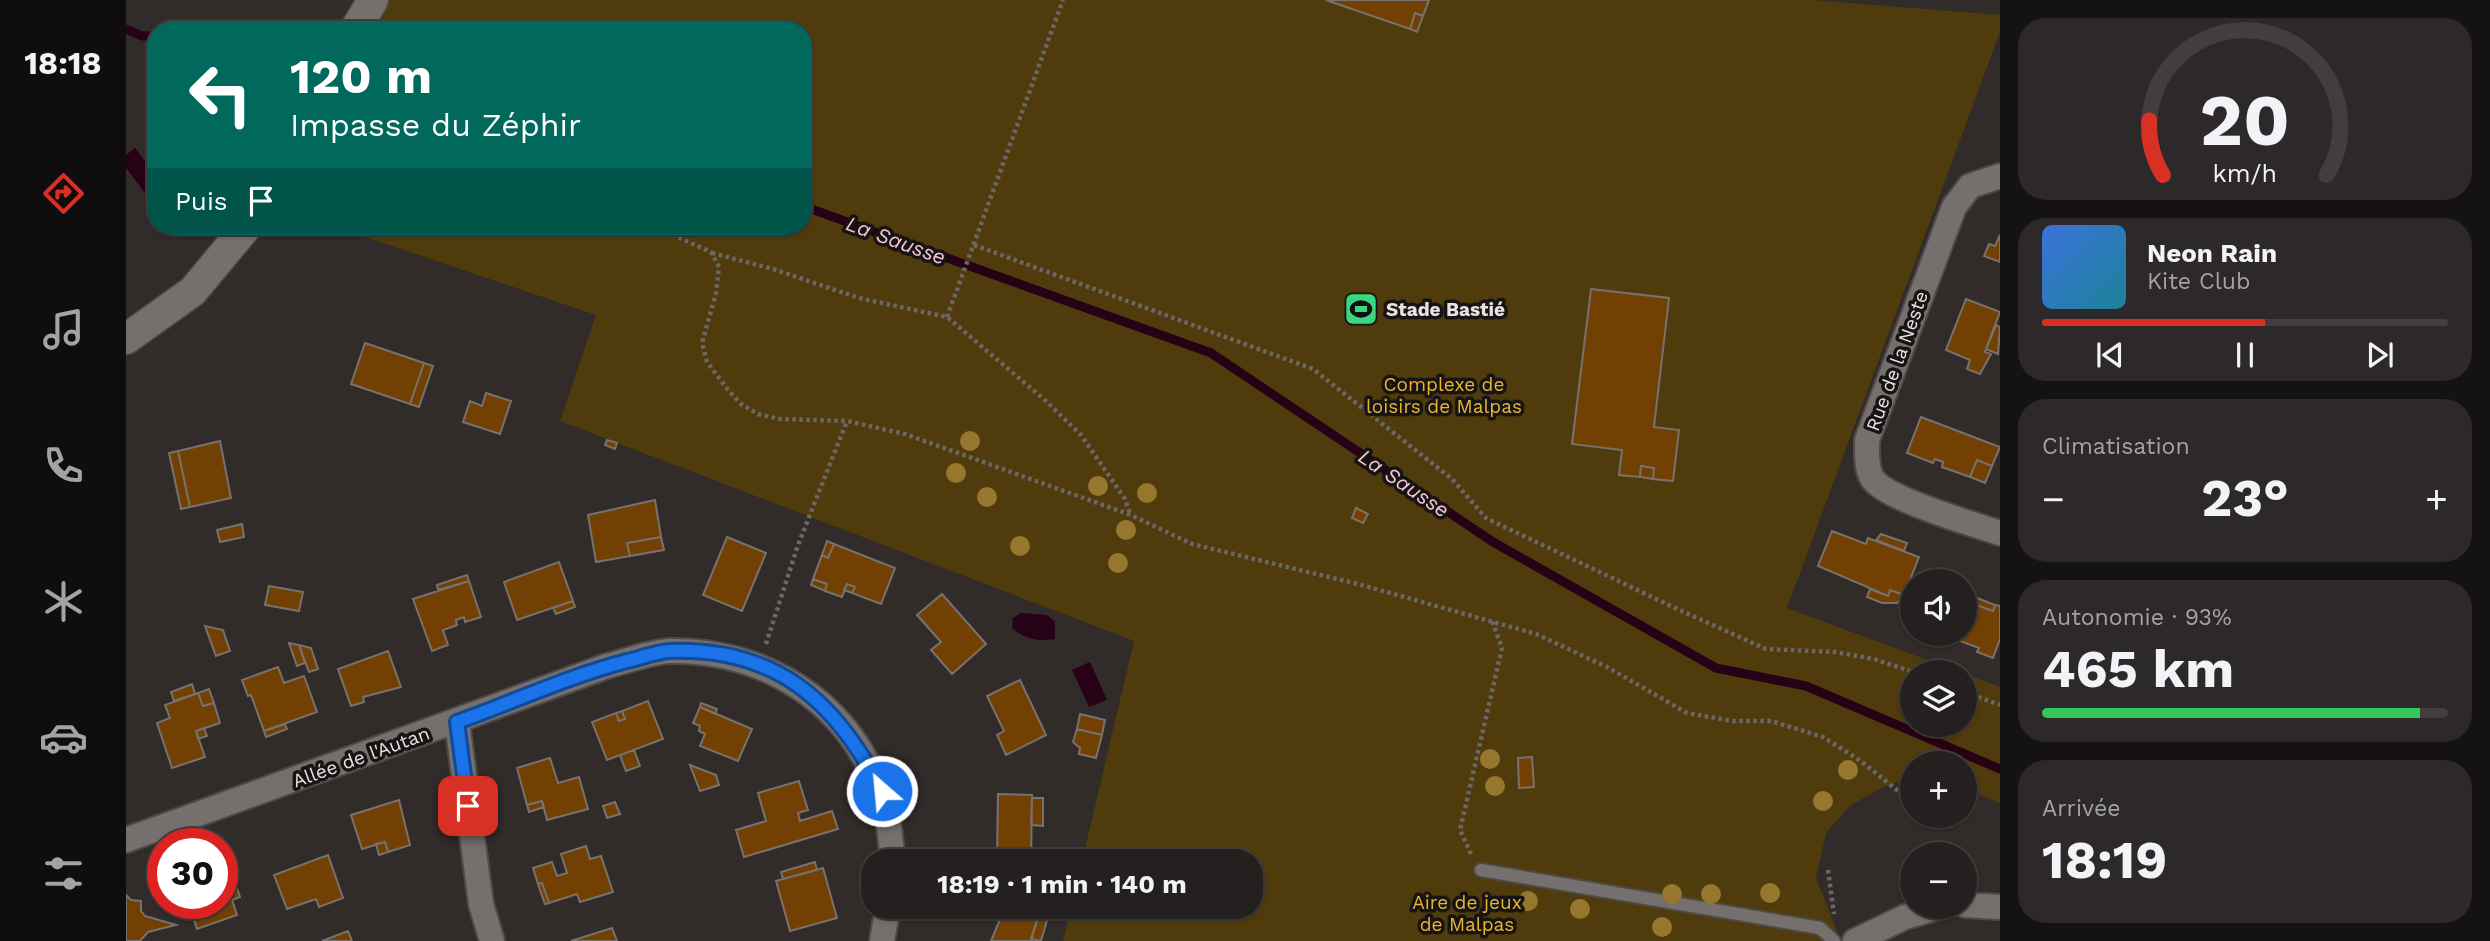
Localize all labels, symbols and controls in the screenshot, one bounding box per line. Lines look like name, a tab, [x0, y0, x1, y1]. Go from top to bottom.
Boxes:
text: 18:18	[24, 44, 102, 82]
text: 120 m	[290, 47, 432, 105]
icon: left	[175, 49, 266, 140]
text: 20	[2200, 77, 2290, 163]
text: Impasse du Zéphir	[290, 106, 581, 144]
text: km/h	[2213, 159, 2277, 188]
icon: directions	[39, 169, 88, 218]
icon: arrive	[242, 182, 280, 220]
text: Puis	[175, 186, 228, 216]
water label: La Sausse	[843, 210, 949, 270]
text: Neon Rain	[2147, 238, 2277, 268]
text: Kite Club	[2147, 268, 2250, 295]
street label: Rue de la Neste	[1861, 288, 1933, 434]
sports icon: Stade Bastié	[1342, 290, 1380, 328]
place label: Stade Bastié	[1386, 298, 1505, 321]
icon: music	[39, 305, 88, 354]
icon: previous	[2091, 336, 2129, 374]
icon: pause	[2226, 336, 2264, 374]
icon: next	[2361, 336, 2399, 374]
park label: Complexe de loisirs de Malpas	[1366, 373, 1522, 418]
text: Climatisation	[2042, 433, 2190, 460]
icon: phone	[39, 441, 88, 490]
water label: La Sausse	[1354, 444, 1454, 522]
text: 23°	[2201, 468, 2289, 529]
text: −	[2042, 477, 2065, 521]
text: +	[2425, 477, 2448, 521]
map controls	[1900, 569, 1977, 919]
button: sound	[1900, 569, 1977, 646]
icon: climate	[39, 577, 88, 626]
text: Autonomie · 93%	[2042, 604, 2232, 631]
text: 465 km	[2042, 639, 2234, 700]
button: layers	[1900, 660, 1977, 737]
icon: car	[39, 713, 88, 762]
street label: Allée de l'Autan	[289, 722, 433, 792]
button: +	[1900, 751, 1977, 828]
position arrow	[845, 754, 919, 828]
pin	[438, 776, 498, 836]
icon: arrive	[449, 787, 487, 825]
text: Arrivée	[2042, 795, 2121, 822]
speed limit sign: 30	[147, 828, 238, 919]
text: 18:19	[2042, 830, 2167, 891]
button: −	[1900, 842, 1977, 919]
icon: filters	[39, 849, 88, 898]
text: 18:19 · 1 min · 140 m	[937, 869, 1187, 899]
park label: Aire de jeux de Malpas	[1412, 891, 1522, 936]

